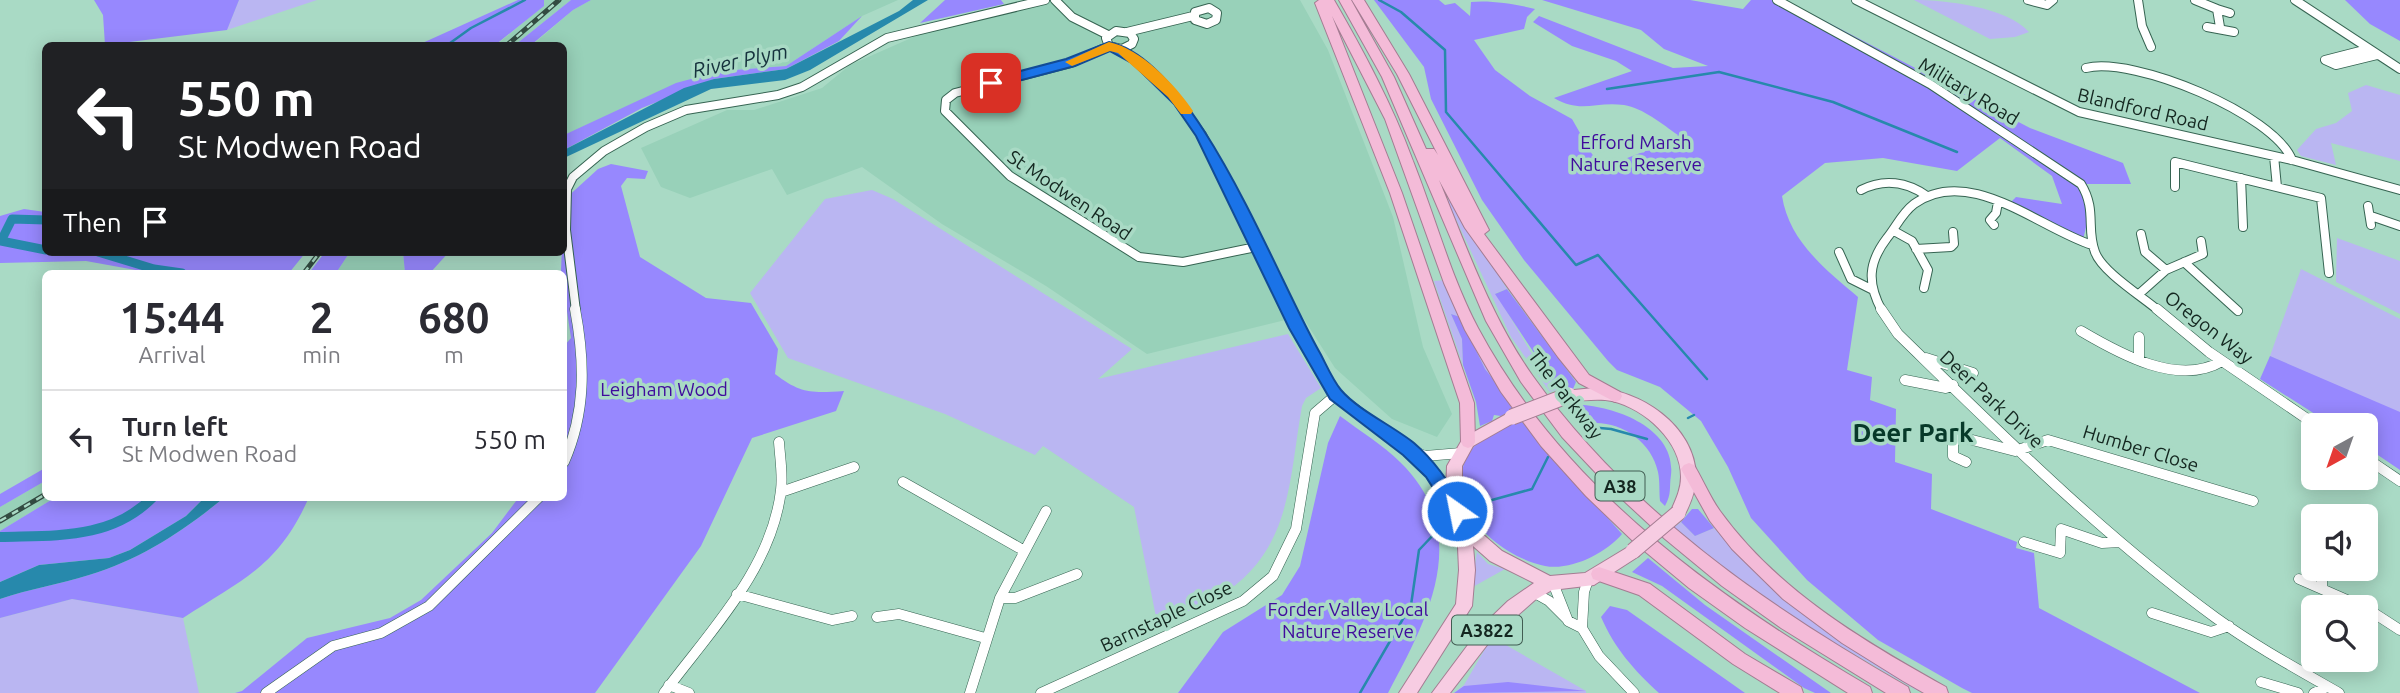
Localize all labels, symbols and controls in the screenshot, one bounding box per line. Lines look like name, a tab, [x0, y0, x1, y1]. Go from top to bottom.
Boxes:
water label: River Plym	[690, 38, 790, 82]
pin	[961, 53, 1021, 113]
street label: Military Road	[1915, 53, 2023, 129]
icon: arrive	[972, 64, 1010, 102]
icon: left	[63, 70, 154, 161]
text: 550 m	[178, 70, 315, 125]
street label: Blandford Road	[2075, 83, 2211, 135]
text: St Modwen Road	[178, 128, 422, 164]
park label: Efford Marsh Nature Reserve	[1570, 131, 1702, 175]
street label: St Modwen Road	[1004, 145, 1136, 245]
icon: arrive	[136, 203, 174, 241]
text: Then	[63, 208, 122, 237]
street label: Oregon Way	[2161, 286, 2257, 368]
text: 15:44	[120, 294, 225, 341]
text: 2	[310, 294, 333, 341]
text: 680	[418, 294, 489, 341]
text: Arrival	[139, 342, 206, 367]
text: min	[302, 342, 341, 367]
text: m	[444, 342, 464, 367]
street label: The Parkway	[1524, 345, 1608, 443]
street label: Deer Park Drive	[1936, 346, 2048, 452]
park label: Leigham Wood	[600, 378, 728, 400]
text: Turn left	[122, 412, 228, 441]
north arrow	[2301, 413, 2378, 490]
map controls	[2301, 413, 2378, 672]
district label: Deer Park	[1852, 418, 1974, 447]
icon: left	[63, 420, 101, 458]
street label: Humber Close	[2080, 420, 2202, 476]
text: 550 m	[474, 425, 546, 454]
text: St Modwen Road	[122, 441, 297, 466]
road number: A38	[1596, 472, 1644, 500]
position arrow	[1420, 474, 1494, 548]
button: sound	[2301, 504, 2378, 581]
street label: Barnstaple Close	[1097, 576, 1235, 656]
button: search	[2301, 595, 2378, 672]
park label: Forder Valley Local Nature Reserve	[1267, 598, 1429, 642]
road number: A3822	[1452, 616, 1522, 644]

